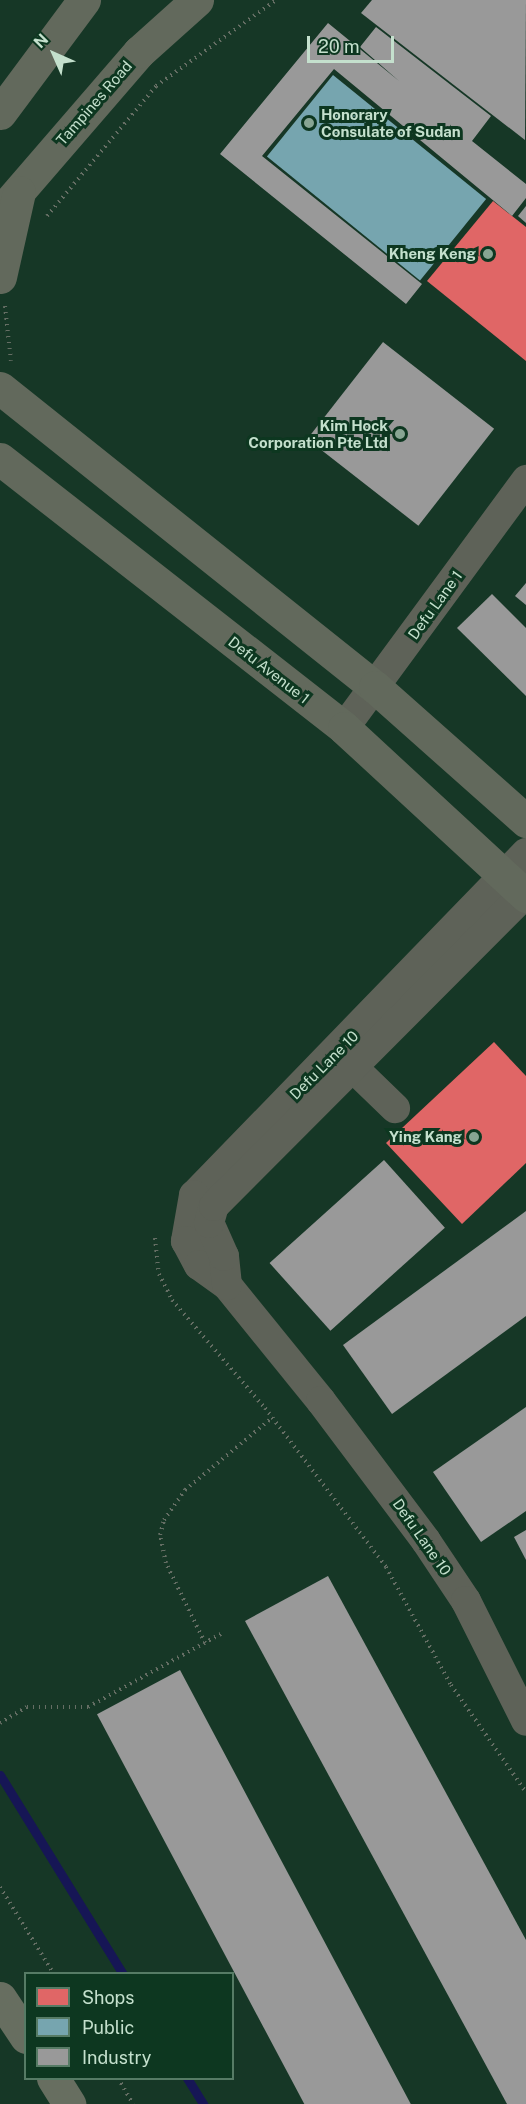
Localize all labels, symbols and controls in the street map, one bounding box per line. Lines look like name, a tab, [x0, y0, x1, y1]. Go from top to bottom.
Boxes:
north arrow	[24, 24, 84, 84]
scale bar	[310, 24, 397, 62]
text: N	[30, 30, 52, 52]
text: 20 m	[318, 36, 360, 57]
street label: Tampines Road	[52, 57, 136, 149]
place label: Honorary Consulate of Sudan	[321, 105, 461, 140]
marker: Honorary Consulate of Sudan	[302, 116, 316, 130]
place label: Kheng Keng	[389, 245, 476, 263]
marker: Kheng Keng	[481, 247, 495, 261]
place label: Kim Hock Corporation Pte Ltd	[248, 416, 388, 451]
marker: Kim Hock Corporation Pte Ltd	[393, 427, 407, 441]
street label: Defu Lane 1	[404, 567, 466, 643]
street label: Defu Avenue 1	[225, 633, 313, 707]
street label: Defu Lane 10	[286, 1027, 362, 1103]
place label: Ying Kang	[389, 1128, 462, 1146]
marker: Ying Kang	[467, 1130, 481, 1144]
street label: Defu Lane 10	[389, 1495, 455, 1579]
legend	[24, 1972, 234, 2080]
text: Shops	[82, 1987, 134, 2008]
text: Public	[82, 2017, 134, 2038]
text: Industry	[82, 2047, 151, 2068]

